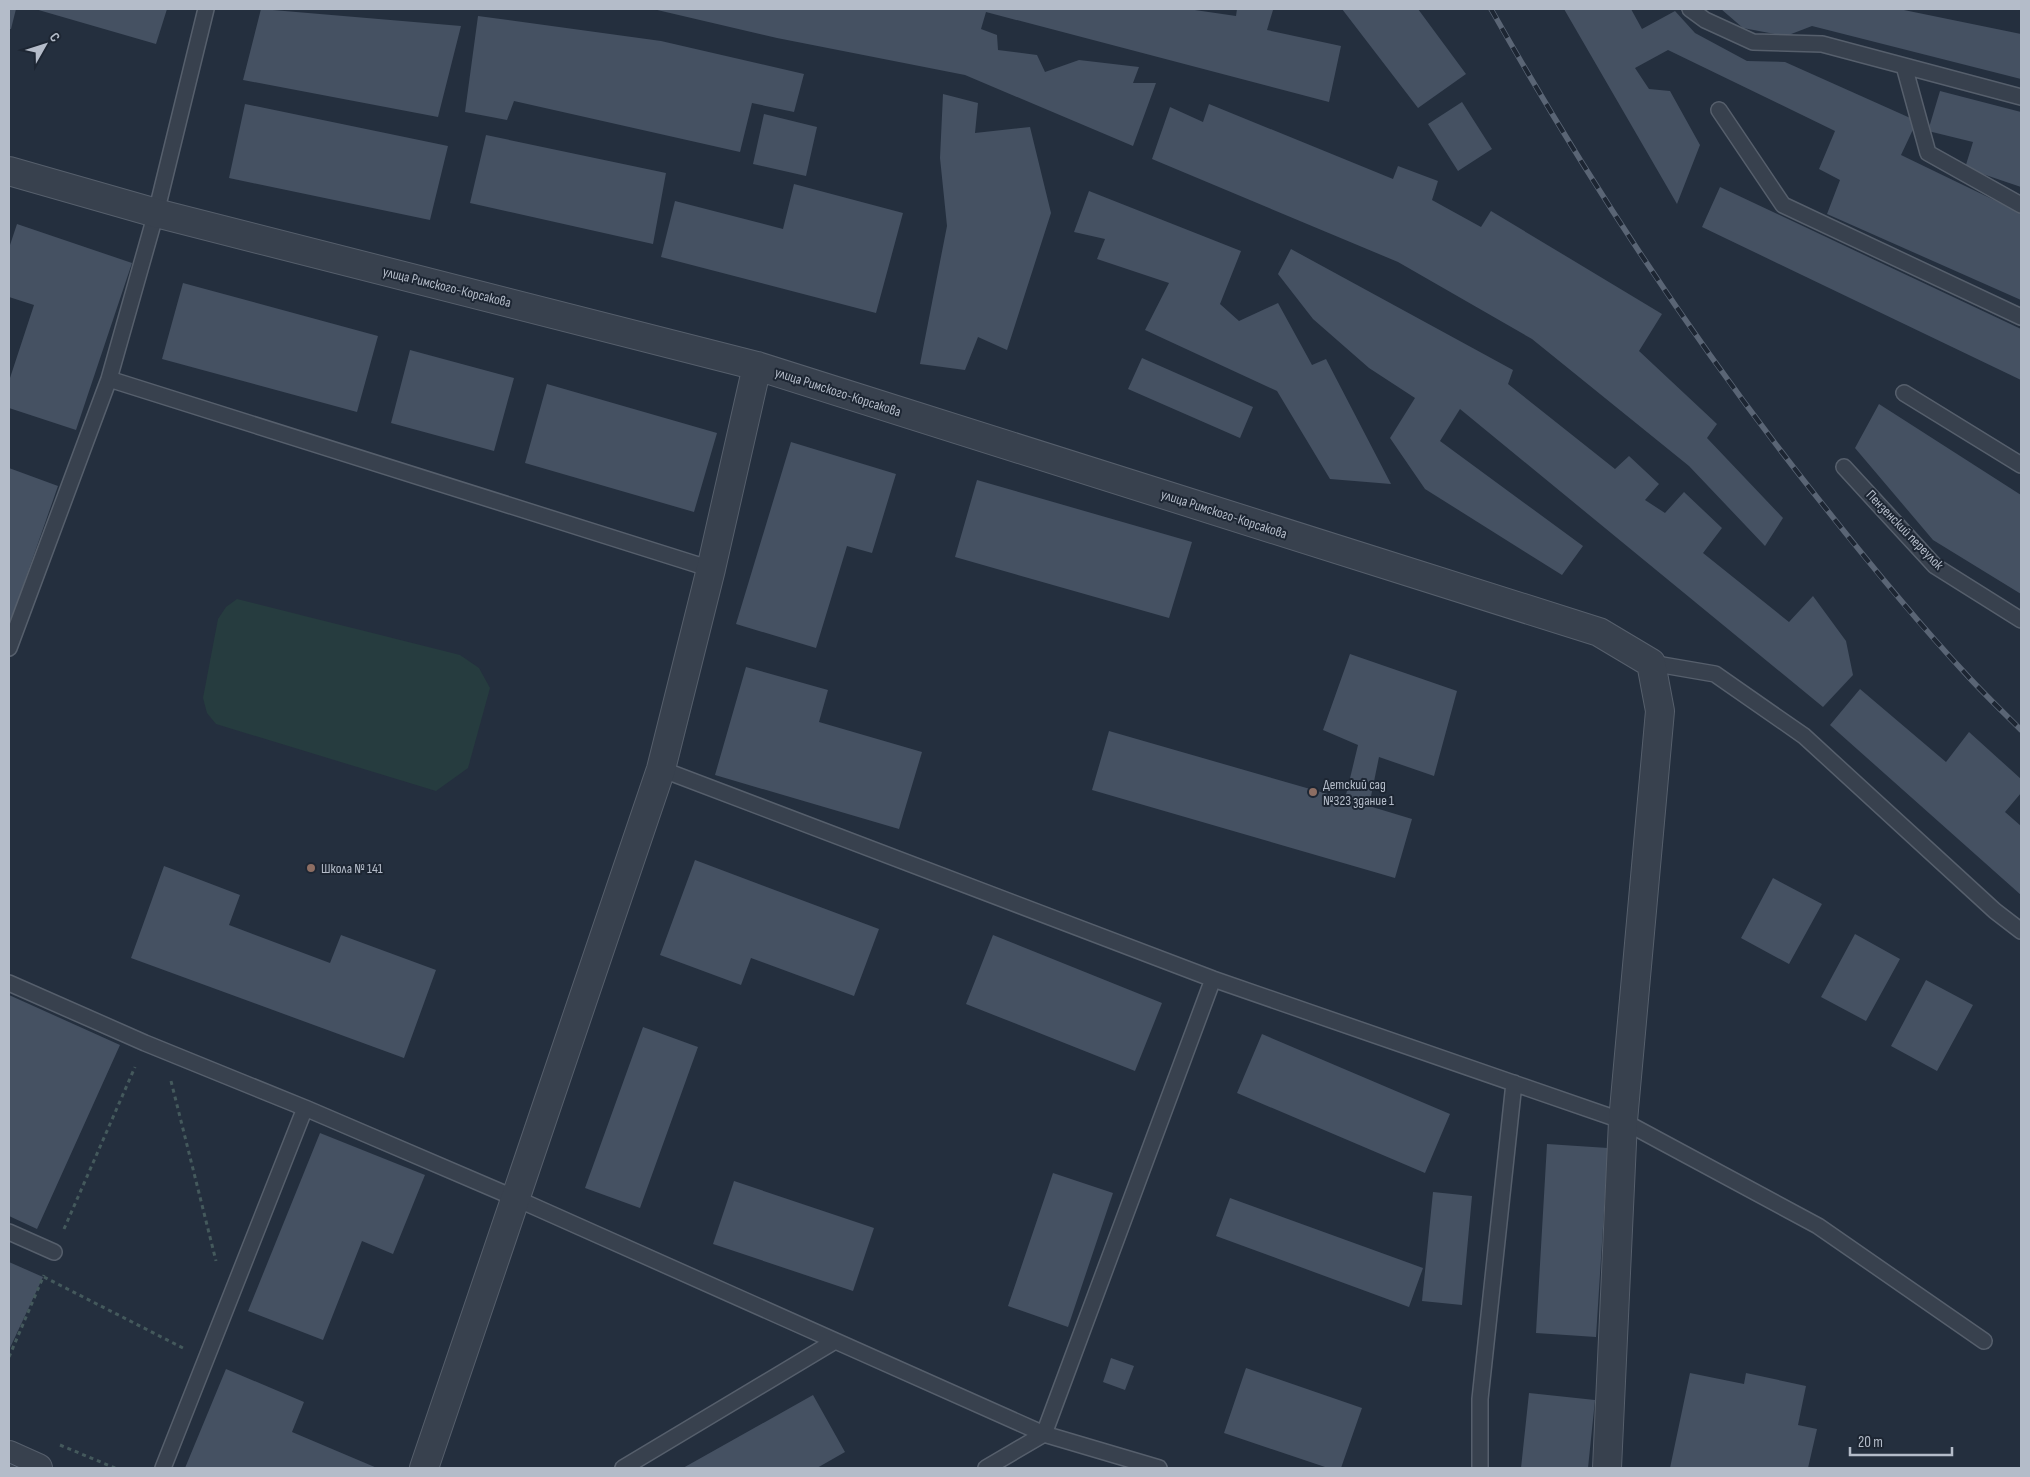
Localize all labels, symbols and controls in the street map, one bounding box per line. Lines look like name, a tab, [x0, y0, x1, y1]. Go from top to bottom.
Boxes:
north arrow	[20, 20, 70, 70]
text: С	[46, 29, 64, 45]
street label: улица Римского-Корсакова	[381, 263, 513, 311]
street label: улица Римского-Корсакова	[773, 364, 903, 420]
street label: улица Римского-Корсакова	[1159, 486, 1289, 542]
street label: Пензенский переулок	[1863, 487, 1948, 574]
place label: Детский сад №323 здание 1	[1323, 776, 1394, 809]
marker: Детский сад №323 здание 1	[1307, 786, 1319, 798]
place label: Школа № 141	[321, 860, 383, 877]
marker: Школа № 141	[305, 862, 317, 874]
scale bar	[1850, 1424, 1952, 1456]
text: 20 m	[1858, 1433, 1883, 1452]

